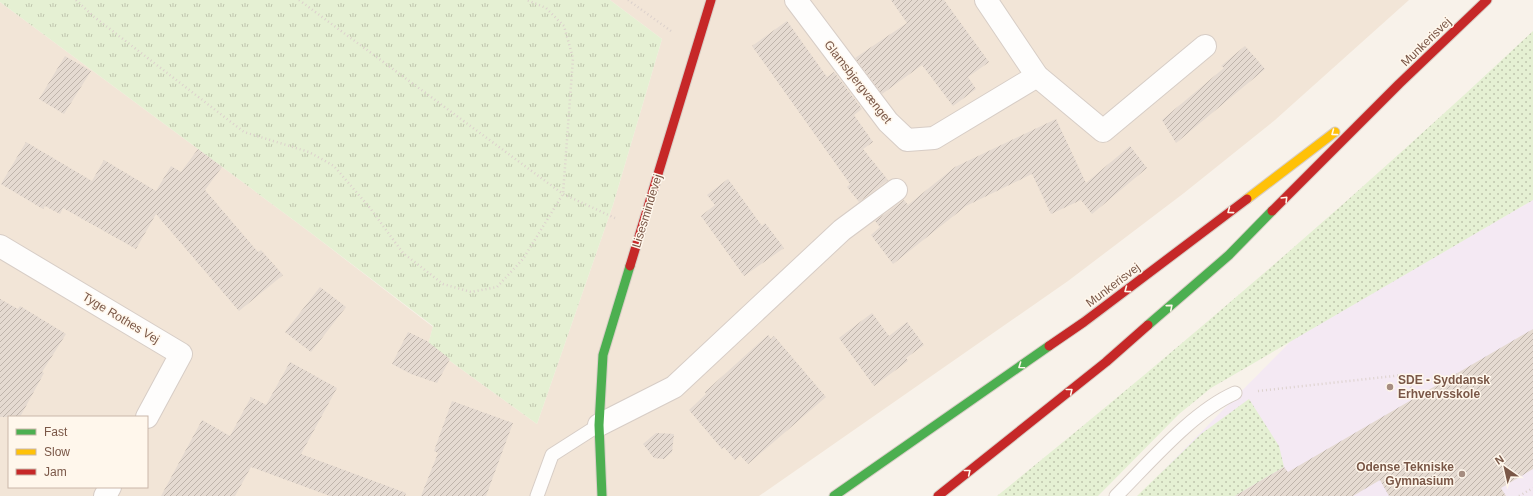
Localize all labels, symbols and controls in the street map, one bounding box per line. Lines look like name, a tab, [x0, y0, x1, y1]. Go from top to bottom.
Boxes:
street label: Munkerisvej	[1398, 15, 1454, 69]
street label: Glamsbjergvænget	[821, 38, 895, 127]
one-way arrow	[1331, 128, 1338, 136]
street label: Lisesmindevej	[629, 173, 665, 249]
one-way arrow	[1280, 196, 1288, 204]
one-way arrow	[1228, 207, 1235, 214]
street label: Munkerisvej	[1083, 260, 1143, 310]
one-way arrow	[1124, 285, 1131, 292]
street label: Tyge Rothes Vej	[80, 289, 162, 347]
one-way arrow	[1165, 304, 1172, 311]
one-way arrow	[1019, 361, 1026, 368]
place label: SDE - Syddansk Erhvervsskole	[1398, 373, 1490, 401]
marker: SDE - Syddansk Erhvervsskole	[1385, 382, 1395, 392]
one-way arrow	[1066, 388, 1073, 395]
legend	[8, 416, 148, 488]
text: Fast	[44, 425, 68, 439]
text: Slow	[44, 445, 70, 459]
north arrow	[1485, 448, 1525, 488]
text: N	[1493, 452, 1506, 467]
place label: Odense Tekniske Gymnasium	[1356, 460, 1454, 488]
text: Jam	[44, 465, 67, 479]
one-way arrow	[964, 469, 971, 476]
marker: Odense Tekniske Gymnasium	[1457, 469, 1467, 479]

